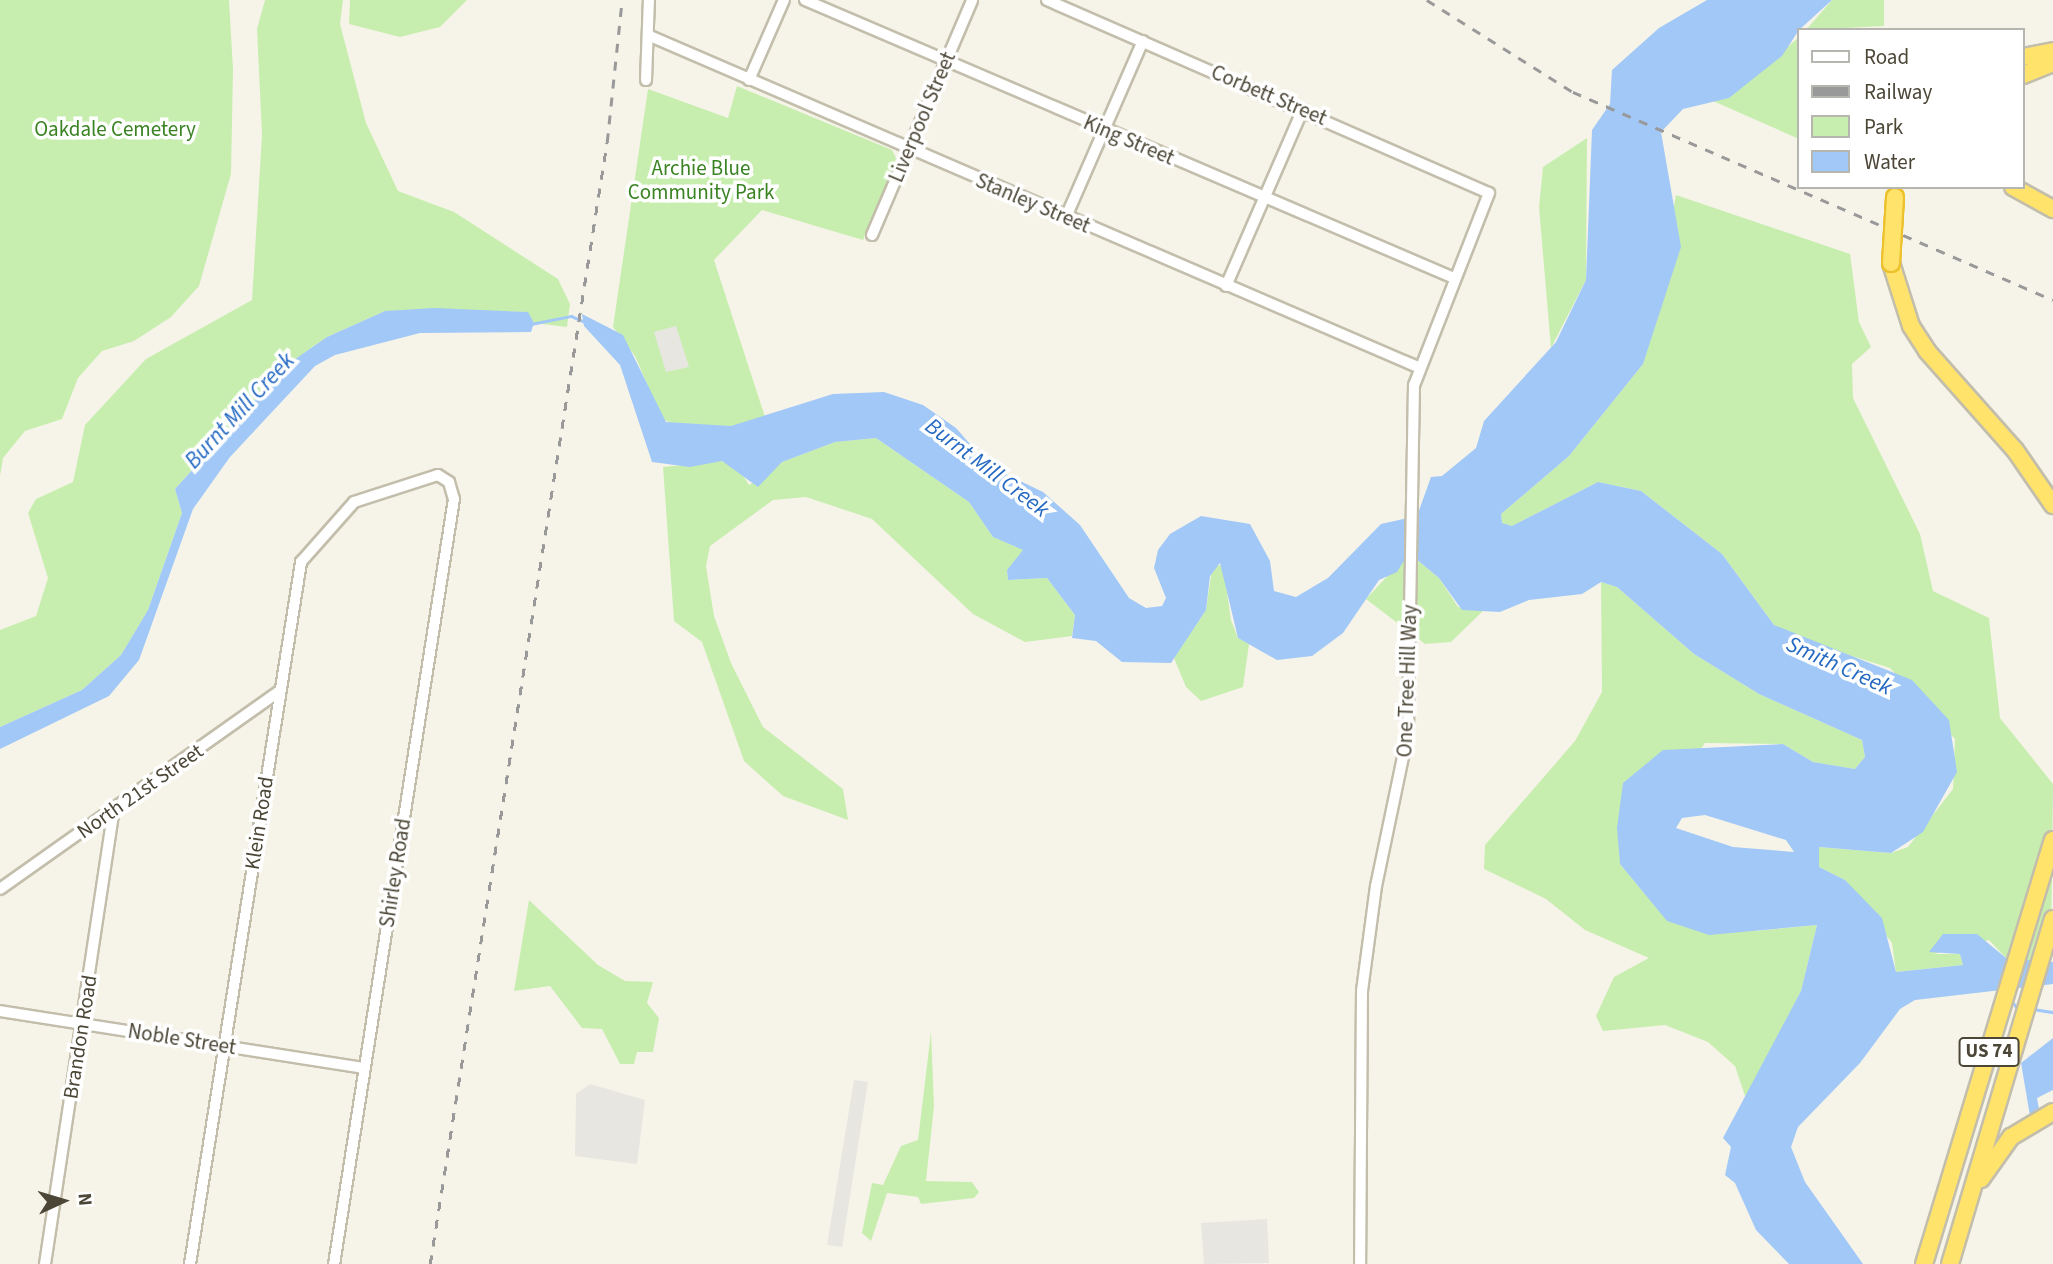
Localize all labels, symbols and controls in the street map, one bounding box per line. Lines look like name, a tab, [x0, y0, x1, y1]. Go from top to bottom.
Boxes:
legend	[1798, 28, 2025, 189]
text: Road	[1864, 42, 1909, 72]
street label: Liverpool Street	[883, 48, 961, 186]
street label: Corbett Street	[1207, 59, 1331, 131]
text: Railway	[1864, 77, 1932, 107]
street label: King Street	[1080, 110, 1178, 170]
text: Park	[1864, 112, 1903, 142]
park label: Oakdale Cemetery	[34, 116, 196, 142]
text: Water	[1864, 147, 1915, 177]
park label: Archie Blue Community Park	[628, 155, 774, 205]
street label: Stanley Street	[972, 168, 1094, 238]
water label: Burnt Mill Creek	[179, 347, 301, 475]
water label: Burnt Mill Creek	[920, 412, 1054, 524]
street label: One Tree Hill Way	[1392, 604, 1422, 758]
water label: Smith Creek	[1782, 630, 1896, 702]
street label: North 21st Street	[72, 738, 208, 844]
street label: Klein Road	[239, 775, 279, 871]
street label: Shirley Road	[374, 817, 416, 929]
street label: Brandon Road	[58, 973, 102, 1101]
street label: Noble Street	[126, 1018, 238, 1060]
road number: US 74	[1958, 1036, 2021, 1068]
north arrow	[28, 1166, 98, 1236]
text: N	[71, 1192, 98, 1207]

